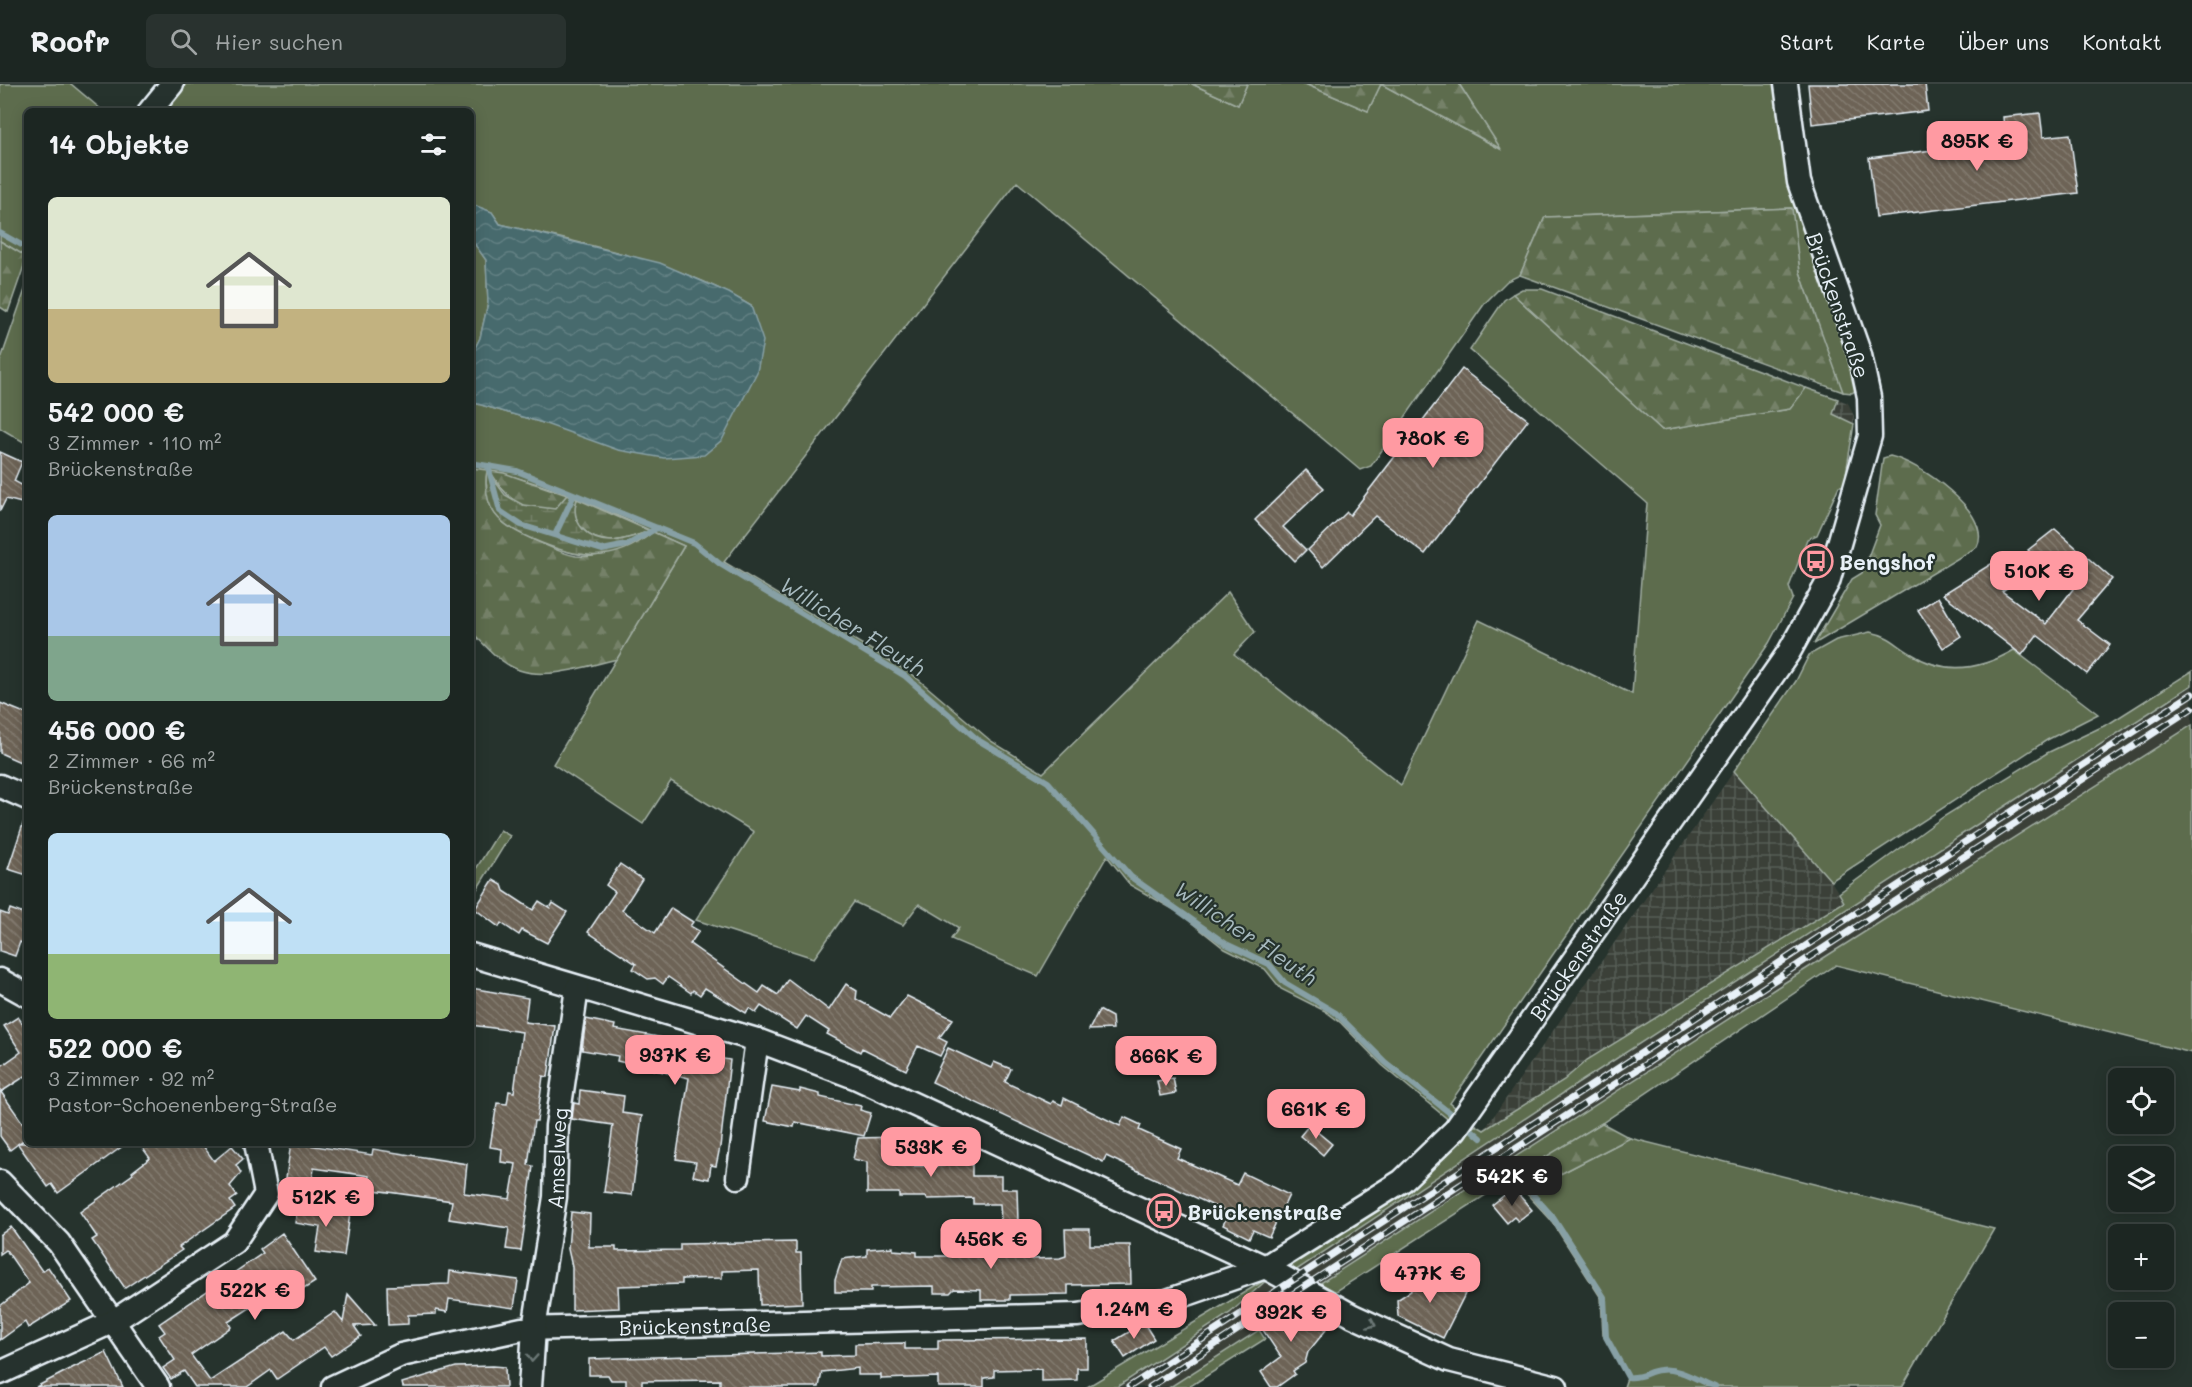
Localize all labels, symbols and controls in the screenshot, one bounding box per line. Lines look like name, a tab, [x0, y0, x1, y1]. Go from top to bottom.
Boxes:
search box	[146, 14, 566, 68]
text: Roofr	[30, 23, 110, 59]
icon: search	[167, 25, 200, 58]
text: Hier suchen	[215, 27, 343, 56]
text: Start	[1780, 28, 1834, 55]
text: Karte	[1867, 28, 1925, 55]
text: Über uns	[1958, 28, 2049, 55]
text: Kontakt	[2082, 28, 2162, 55]
pin: 895K €	[1928, 121, 2026, 172]
text: 14 Objekte	[48, 127, 189, 161]
text: 895K €	[1941, 127, 2013, 153]
icon: filters	[417, 128, 450, 161]
street label: Brückenstraße	[1801, 228, 1877, 382]
icon: home	[195, 236, 303, 344]
text: 542 000 €	[48, 395, 184, 429]
pin: 780K €	[1384, 418, 1482, 469]
text: 780K €	[1397, 424, 1469, 450]
text: 3 Zimmer · 110 m²	[48, 429, 222, 455]
text: Brückenstraße	[48, 455, 193, 481]
bus stop icon: Bengshof	[1798, 543, 1834, 579]
place label: Bengshof	[1839, 548, 1936, 575]
pin: 510K €	[1990, 551, 2088, 602]
icon: home	[195, 554, 303, 662]
text: 510K €	[2004, 557, 2074, 583]
water label: Willicher Fleuth	[775, 570, 931, 682]
text: 456 000 €	[48, 713, 185, 747]
text: 2 Zimmer · 66 m²	[48, 747, 215, 773]
text: Brückenstraße	[48, 773, 193, 799]
icon: home	[195, 872, 303, 980]
water label: Willicher Fleuth	[1169, 874, 1323, 992]
street label: Brückenstraße	[1523, 884, 1632, 1025]
text: 522 000 €	[48, 1031, 182, 1065]
pin: 937K €	[626, 1035, 724, 1086]
pin: 866K €	[1117, 1036, 1215, 1087]
text: 937K €	[639, 1041, 711, 1067]
text: 866K €	[1129, 1042, 1203, 1068]
text: 3 Zimmer · 92 m²	[48, 1065, 214, 1091]
map controls	[2108, 1068, 2174, 1368]
button: locate	[2108, 1068, 2174, 1134]
pin: 661K €	[1267, 1089, 1365, 1140]
text: Pastor-Schoenenberg-Straße	[48, 1091, 337, 1117]
text: 661K €	[1281, 1095, 1351, 1121]
street label: Amselweg	[540, 1105, 573, 1210]
pin: 533K €	[882, 1127, 980, 1178]
text: 533K €	[895, 1133, 967, 1159]
button: layers	[2108, 1146, 2174, 1212]
pin: 542K €	[1463, 1156, 1561, 1207]
text: 542K €	[1476, 1162, 1548, 1188]
pin: 512K €	[277, 1177, 375, 1228]
text: 512K €	[292, 1183, 360, 1209]
bus stop icon: Brückenstraße	[1146, 1193, 1182, 1229]
place label: Brückenstraße	[1187, 1198, 1342, 1225]
pin: 456K €	[942, 1219, 1040, 1270]
button: +	[2108, 1224, 2174, 1290]
text: 456K €	[954, 1225, 1028, 1251]
pin: 477K €	[1381, 1253, 1479, 1304]
text: 477K €	[1394, 1259, 1466, 1285]
pin: 522K €	[206, 1270, 304, 1321]
text: 522K €	[220, 1276, 290, 1302]
pin: 1.24M €	[1079, 1289, 1189, 1340]
pin: 392K €	[1242, 1292, 1340, 1343]
text: 1.24M €	[1095, 1295, 1173, 1321]
text: 392K €	[1255, 1298, 1327, 1324]
button: −	[2108, 1302, 2174, 1368]
street label: Brückenstraße	[618, 1309, 772, 1340]
one-way arrow	[1365, 1317, 1376, 1329]
one-way arrow	[526, 1353, 539, 1362]

